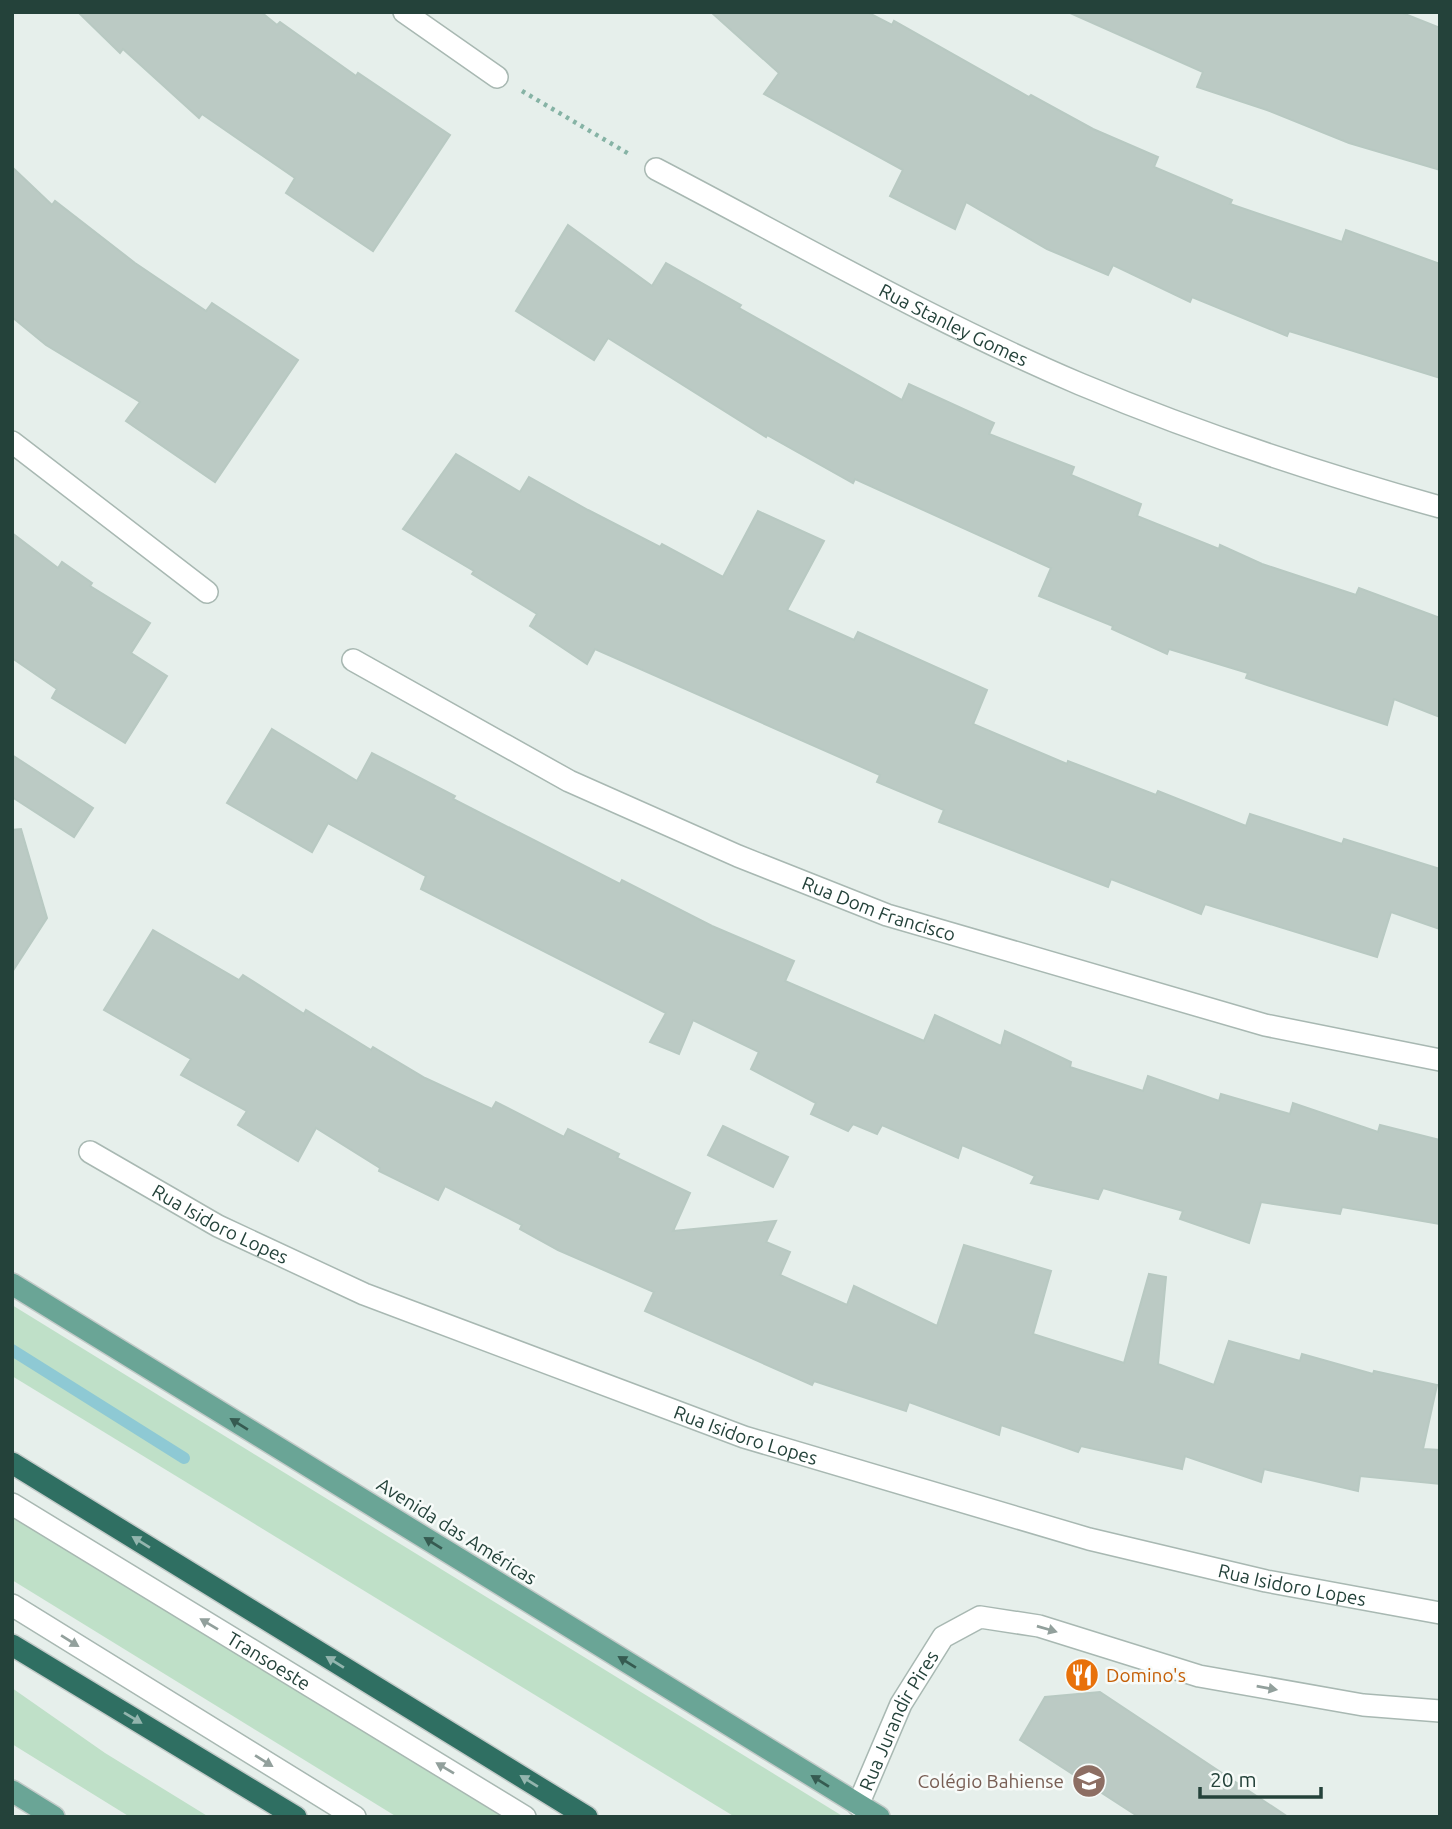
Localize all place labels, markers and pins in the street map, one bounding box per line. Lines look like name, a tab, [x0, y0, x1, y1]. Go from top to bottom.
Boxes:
restaurant icon: Domino's	[1063, 1656, 1101, 1694]
place label: Domino's	[1106, 1664, 1186, 1686]
school or university icon: Colégio Bahiense	[1070, 1762, 1108, 1800]
place label: Colégio Bahiense	[917, 1770, 1064, 1792]

